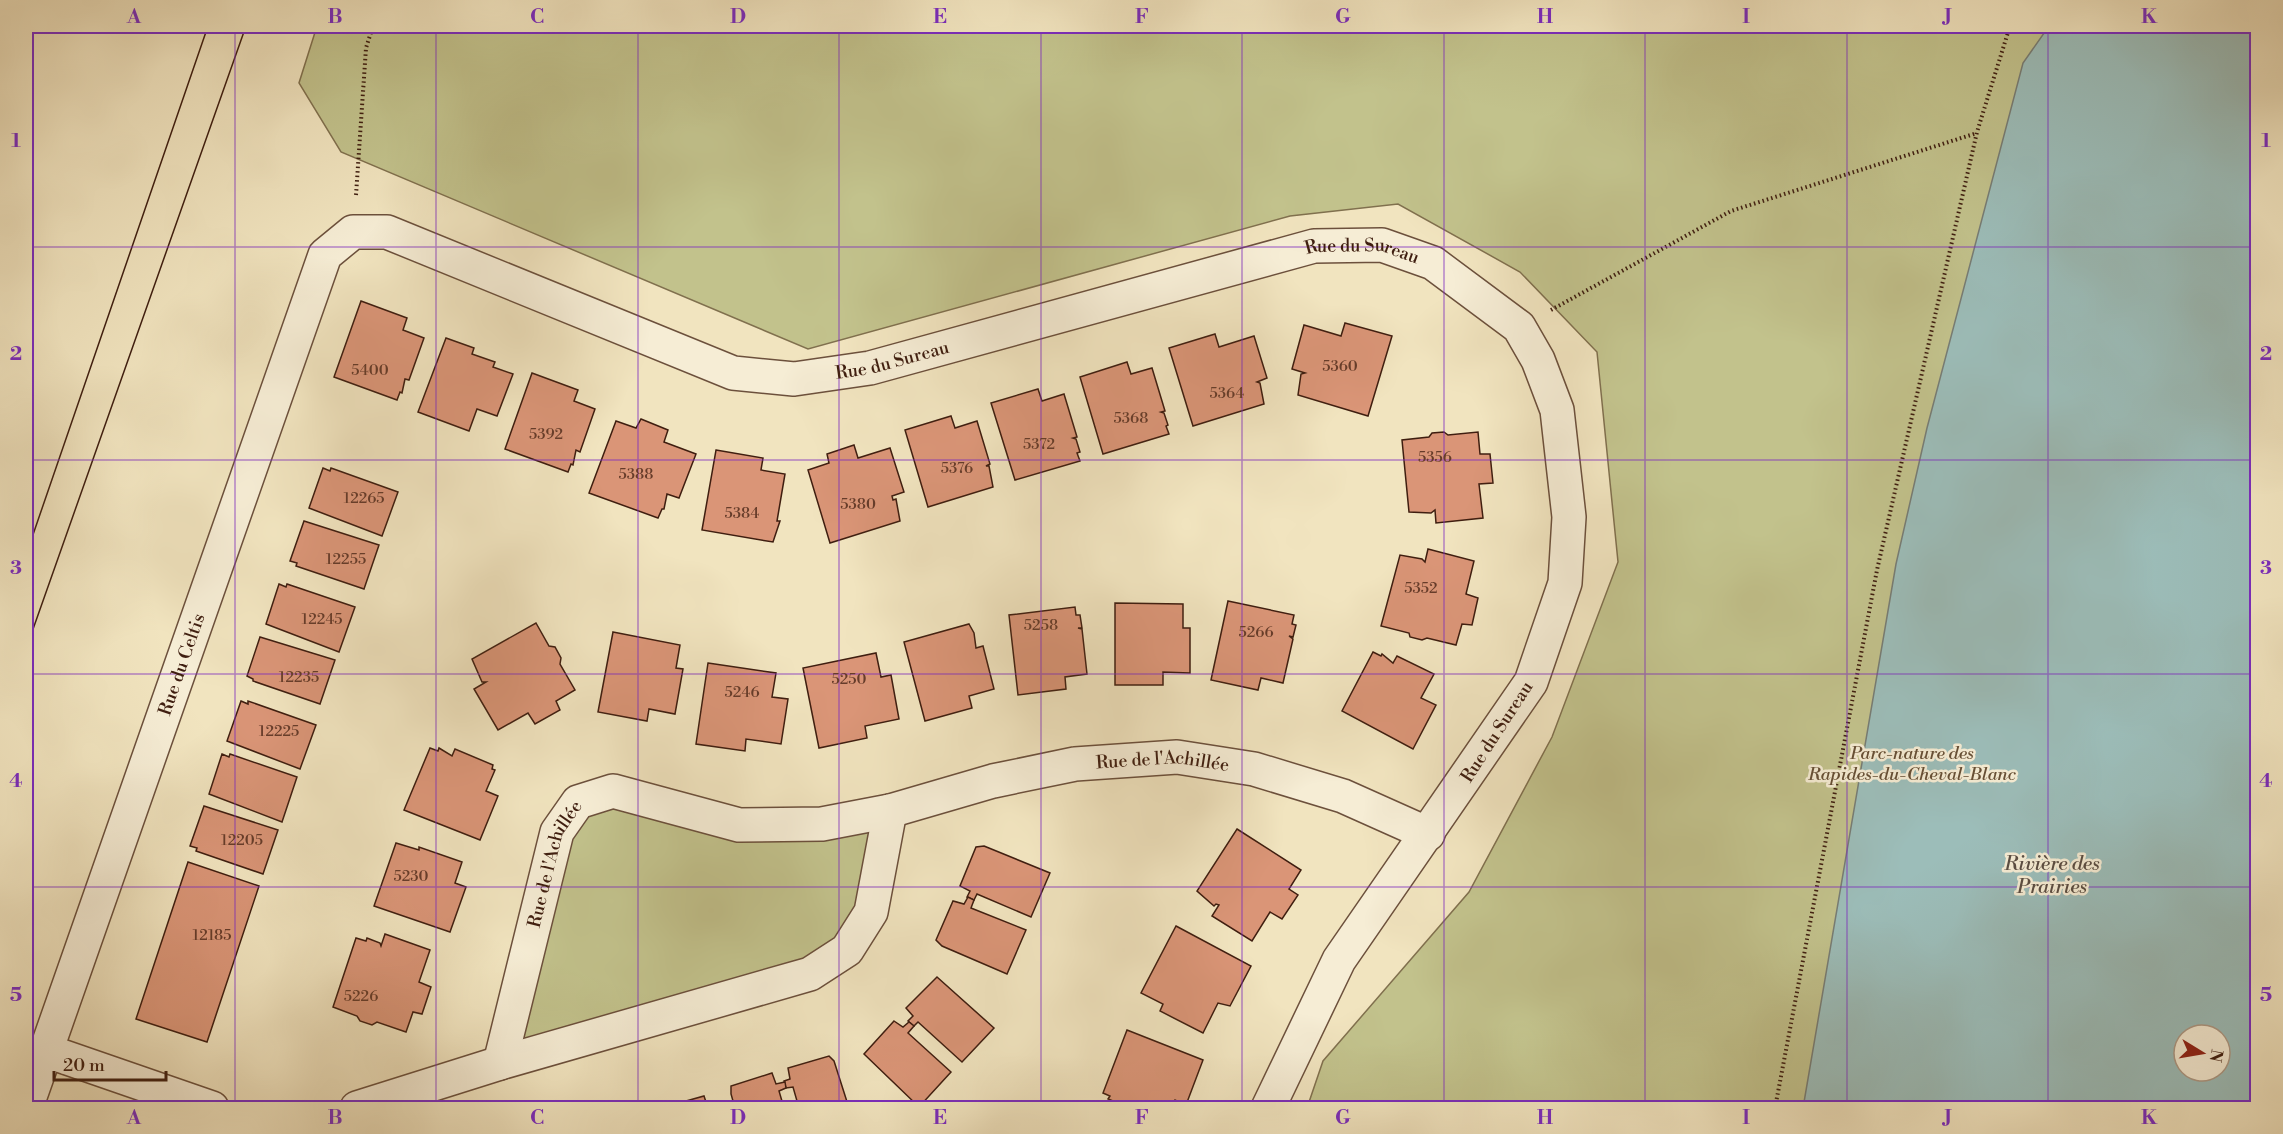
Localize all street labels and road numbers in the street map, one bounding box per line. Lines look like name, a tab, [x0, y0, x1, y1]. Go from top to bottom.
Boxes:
street label: Rue du Sureau	[1302, 233, 1423, 269]
street label: Rue du Sureau	[834, 335, 952, 384]
street label: Rue du Celtis	[153, 610, 210, 719]
street label: Rue du Sureau	[1456, 676, 1539, 787]
street label: Rue de l'Achillée	[1095, 745, 1231, 777]
street label: Rue de l'Achillée	[522, 796, 587, 930]

